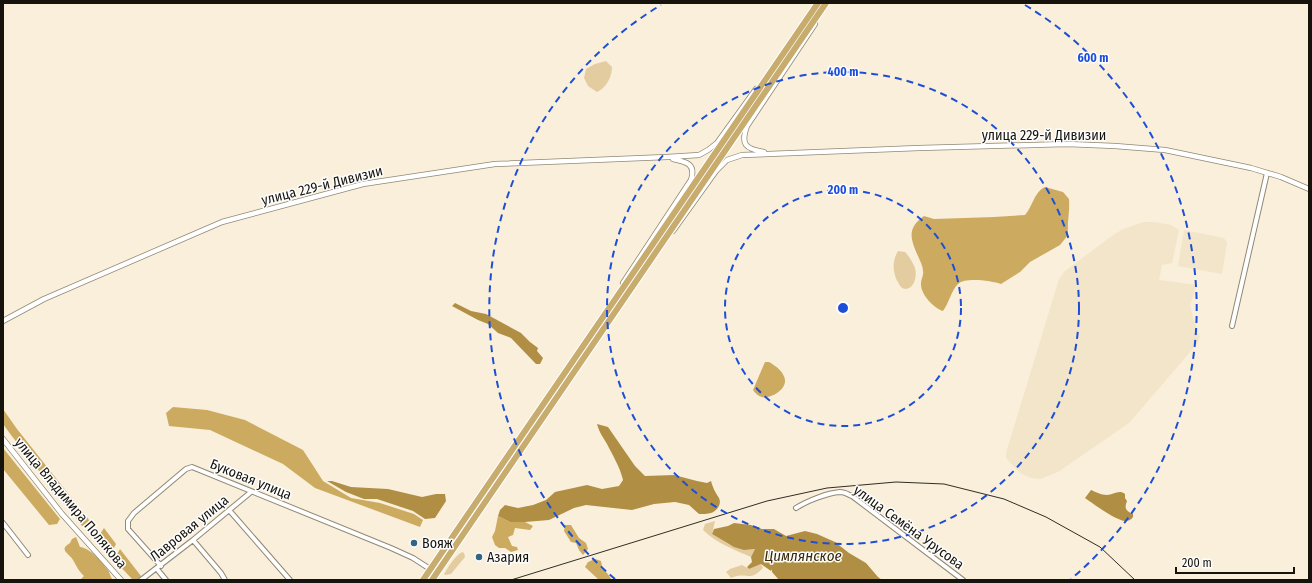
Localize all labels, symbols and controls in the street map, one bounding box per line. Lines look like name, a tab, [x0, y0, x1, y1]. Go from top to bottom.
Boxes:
text: 600 m	[1077, 51, 1109, 65]
text: 400 m	[828, 65, 858, 79]
street label: улица 229-й Дивизии	[982, 127, 1106, 144]
street label: улица 229-й Дивизии	[260, 162, 385, 209]
text: 200 m	[827, 183, 858, 197]
centre of rings	[836, 301, 850, 315]
street label: улица Владимира Полякова	[11, 434, 130, 572]
street label: Буковая улица	[208, 455, 294, 504]
street label: улица Семёна Урусова	[850, 482, 967, 573]
street label: Лавровая улица	[147, 491, 232, 565]
place label: Вояж	[422, 535, 453, 552]
marker: Вояж	[409, 538, 419, 548]
water label: Цимлянское	[764, 547, 842, 565]
place label: Азария	[487, 549, 529, 566]
scale bar	[1176, 549, 1294, 575]
marker: Азария	[474, 552, 484, 562]
text: 200 m	[1182, 556, 1212, 570]

